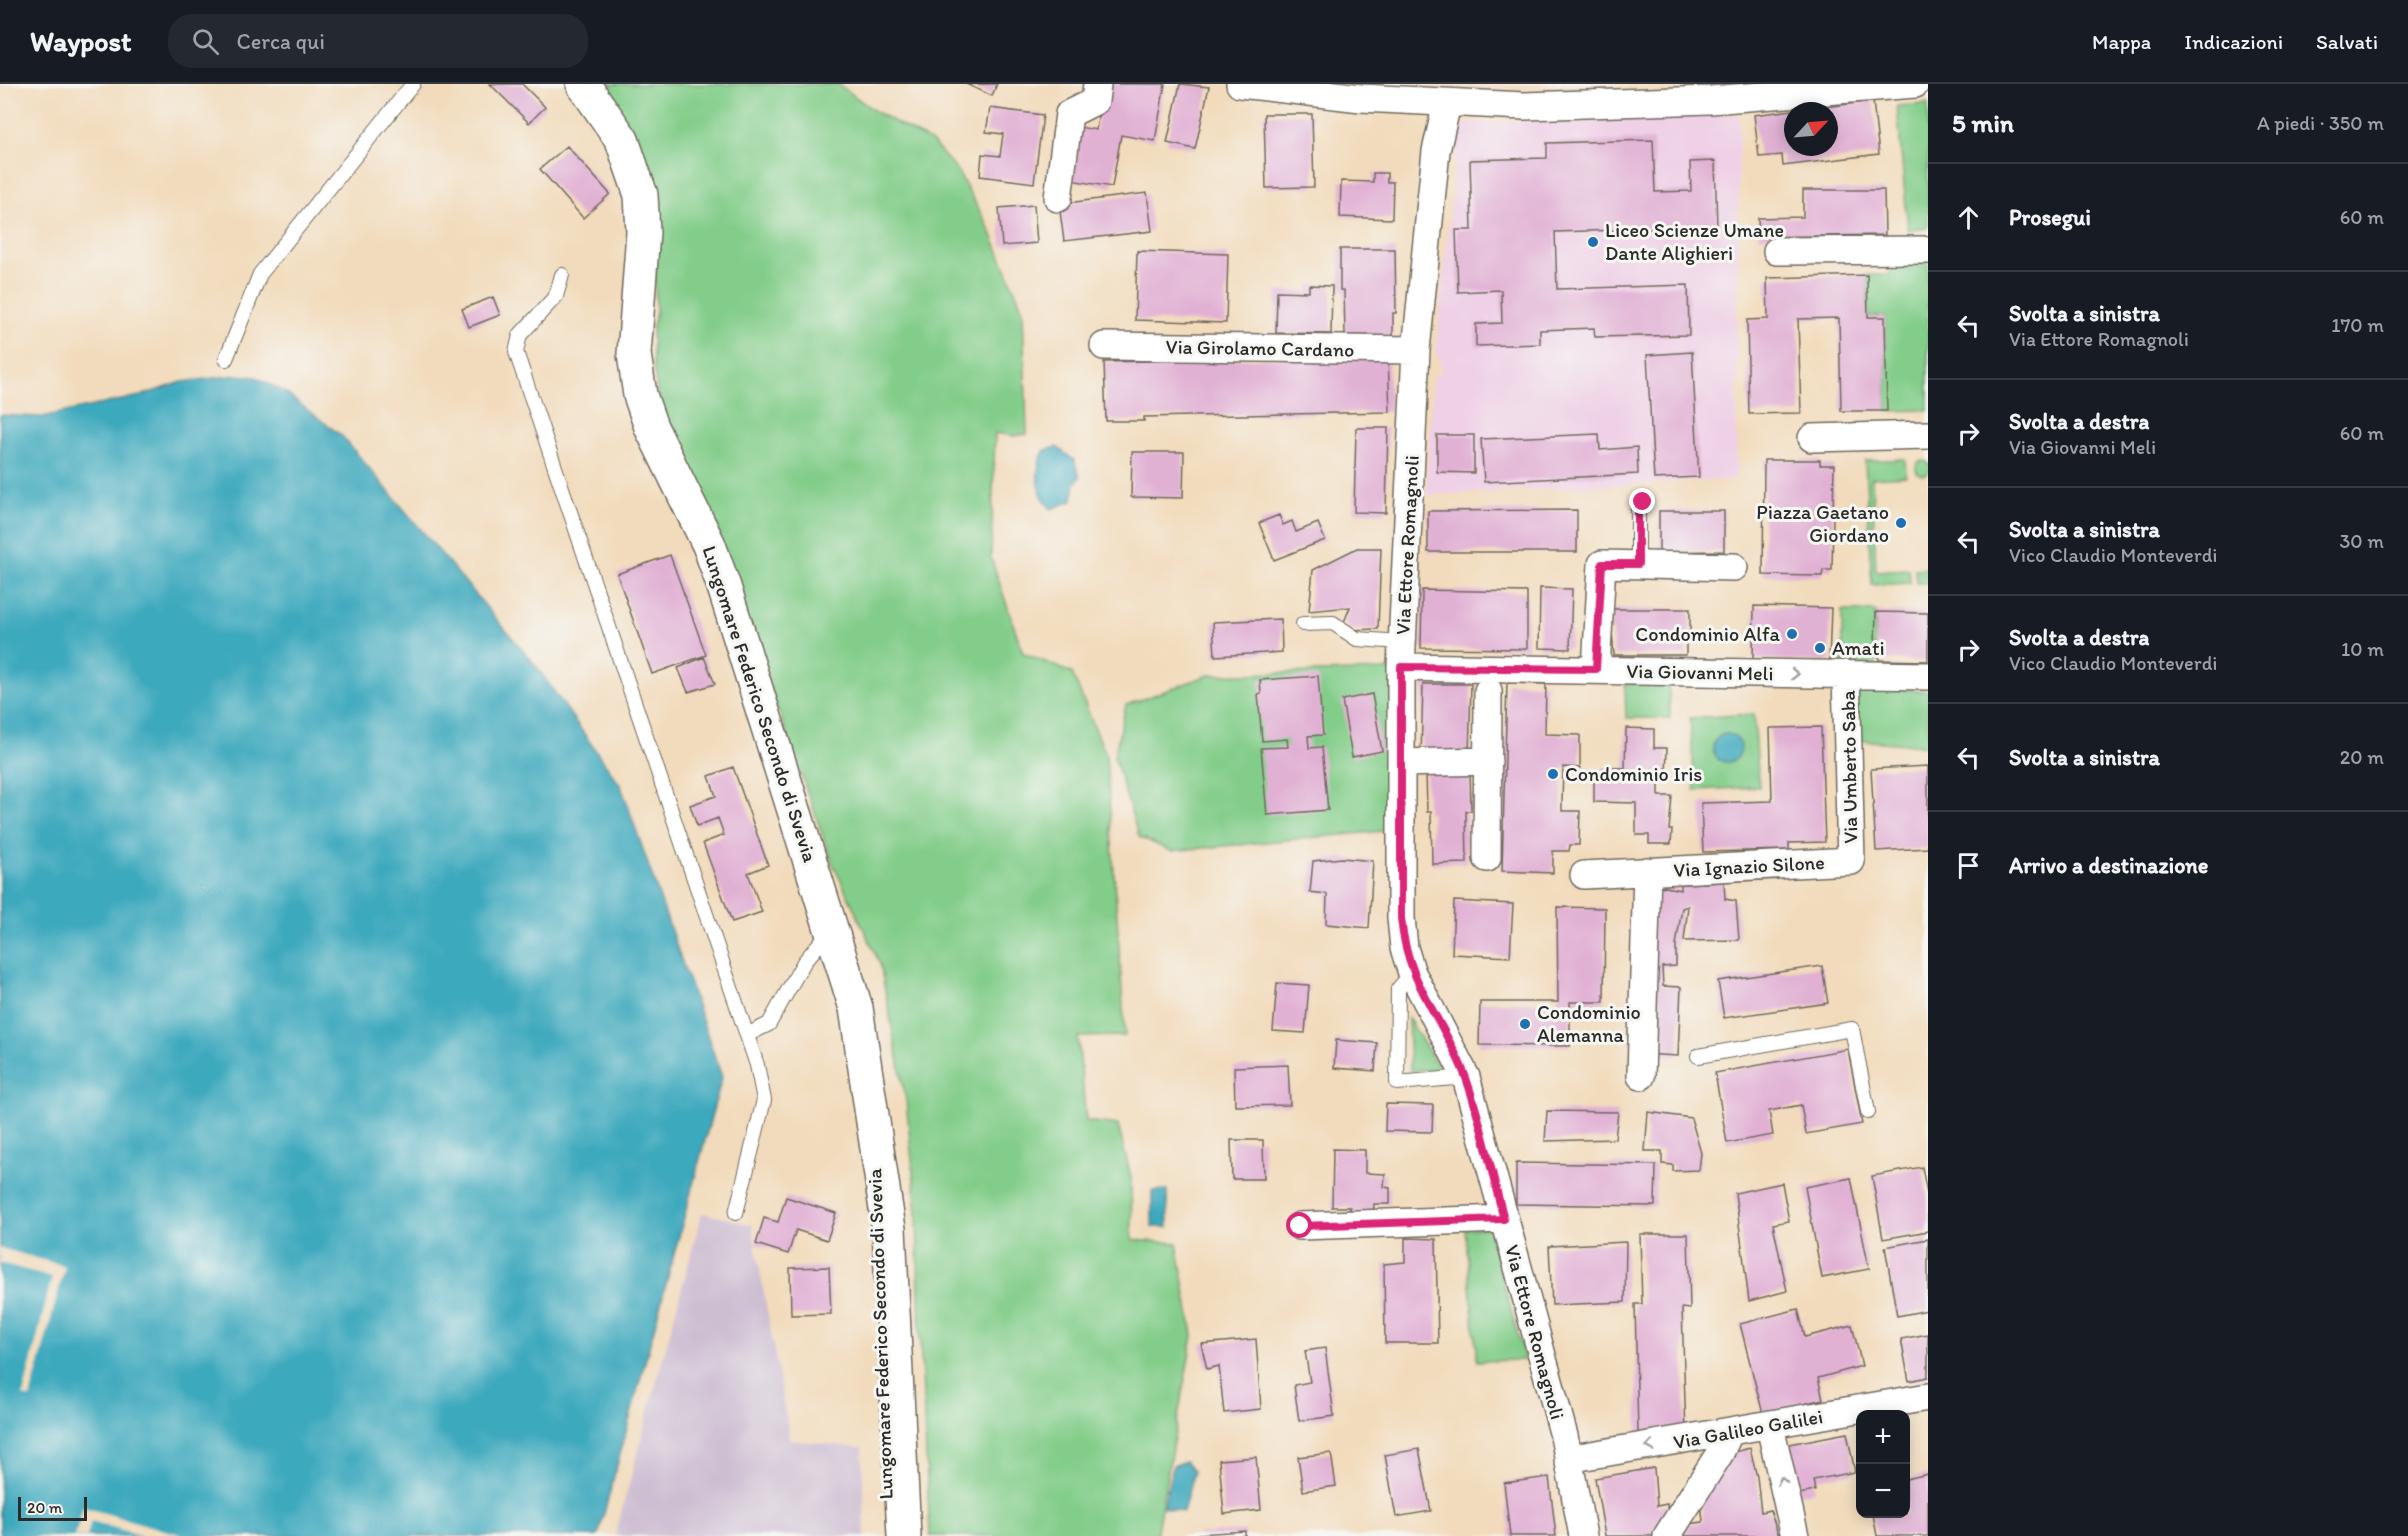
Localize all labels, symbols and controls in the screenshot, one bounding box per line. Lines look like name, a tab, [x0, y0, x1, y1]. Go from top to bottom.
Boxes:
search box	[168, 14, 588, 68]
text: Waypost	[30, 24, 132, 58]
icon: search	[189, 25, 222, 58]
text: Cerca qui	[237, 28, 325, 55]
text: Mappa	[2092, 29, 2151, 54]
text: Indicazioni	[2184, 29, 2283, 54]
text: Salvati	[2316, 29, 2378, 54]
north arrow	[1784, 102, 1838, 156]
text: 5 min	[1952, 107, 2014, 139]
text: A piedi · 350 m	[2257, 111, 2384, 135]
icon: ahead	[1952, 201, 1985, 234]
text: Prosegui	[2009, 204, 2091, 231]
text: 60 m	[2340, 205, 2384, 229]
place label: Liceo Scienze Umane Dante Alighieri	[1605, 218, 1784, 265]
marker: Liceo Scienze Umane Dante Alighieri	[1586, 235, 1600, 249]
text: Svolta a sinistra	[2009, 300, 2160, 327]
icon: left	[1952, 309, 1985, 342]
text: 170 m	[2331, 313, 2384, 337]
text: Via Ettore Romagnoli	[2009, 327, 2189, 351]
street label: Via Girolamo Cardano	[1166, 334, 1354, 362]
text: Svolta a destra	[2009, 408, 2149, 435]
icon: right	[1952, 417, 1985, 450]
text: 60 m	[2340, 421, 2384, 445]
text: Via Giovanni Meli	[2009, 435, 2156, 459]
street label: Via Ettore Romagnoli	[1390, 455, 1424, 635]
route end	[1629, 488, 1655, 514]
place label: Piazza Gaetano Giordano	[1756, 500, 1889, 547]
marker: Piazza Gaetano Giordano	[1894, 516, 1908, 530]
text: Svolta a sinistra	[2009, 516, 2160, 543]
icon: left	[1952, 525, 1985, 558]
text: 30 m	[2339, 529, 2384, 553]
street label: Lungomare Federico Secondo di Svevia	[697, 543, 823, 866]
text: Vico Claudio Monteverdi	[2009, 543, 2217, 567]
place label: Condominio Alfa	[1635, 622, 1781, 646]
text: Svolta a destra	[2009, 624, 2149, 651]
marker: Condominio Alfa	[1785, 627, 1799, 641]
icon: right	[1952, 633, 1985, 666]
place label: Amati	[1832, 636, 1885, 660]
text: 10 m	[2341, 637, 2384, 661]
marker: Amati	[1813, 641, 1827, 655]
text: Vico Claudio Monteverdi	[2009, 651, 2217, 675]
street label: Via Giovanni Meli	[1626, 659, 1774, 685]
one-way arrow	[1791, 668, 1800, 680]
street label: Via Umberto Saba	[1836, 689, 1862, 844]
icon: left	[1952, 741, 1985, 774]
text: Svolta a sinistra	[2009, 744, 2160, 771]
text: 20 m	[2340, 745, 2384, 769]
place label: Condominio Iris	[1565, 762, 1702, 786]
marker: Condominio Iris	[1546, 767, 1560, 781]
icon: arrive	[1952, 849, 1985, 882]
street label: Via Ignazio Silone	[1673, 850, 1825, 882]
text: Arrivo a destinazione	[2009, 852, 2208, 879]
place label: Condominio Alemanna	[1537, 1000, 1641, 1047]
marker: Condominio Alemanna	[1518, 1017, 1532, 1031]
street label: Lungomare Federico Secondo di Svevia	[862, 1167, 898, 1500]
route start	[1286, 1212, 1312, 1238]
street label: Via Ettore Romagnoli	[1500, 1242, 1570, 1422]
street label: Via Galileo Galilei	[1671, 1404, 1825, 1454]
map controls	[1856, 1410, 1910, 1518]
button: +	[1856, 1410, 1910, 1464]
one-way arrow	[1646, 1439, 1656, 1452]
button: −	[1856, 1464, 1910, 1518]
one-way arrow	[1777, 1476, 1790, 1486]
scale bar	[18, 1494, 87, 1522]
text: 20 m	[27, 1498, 62, 1517]

